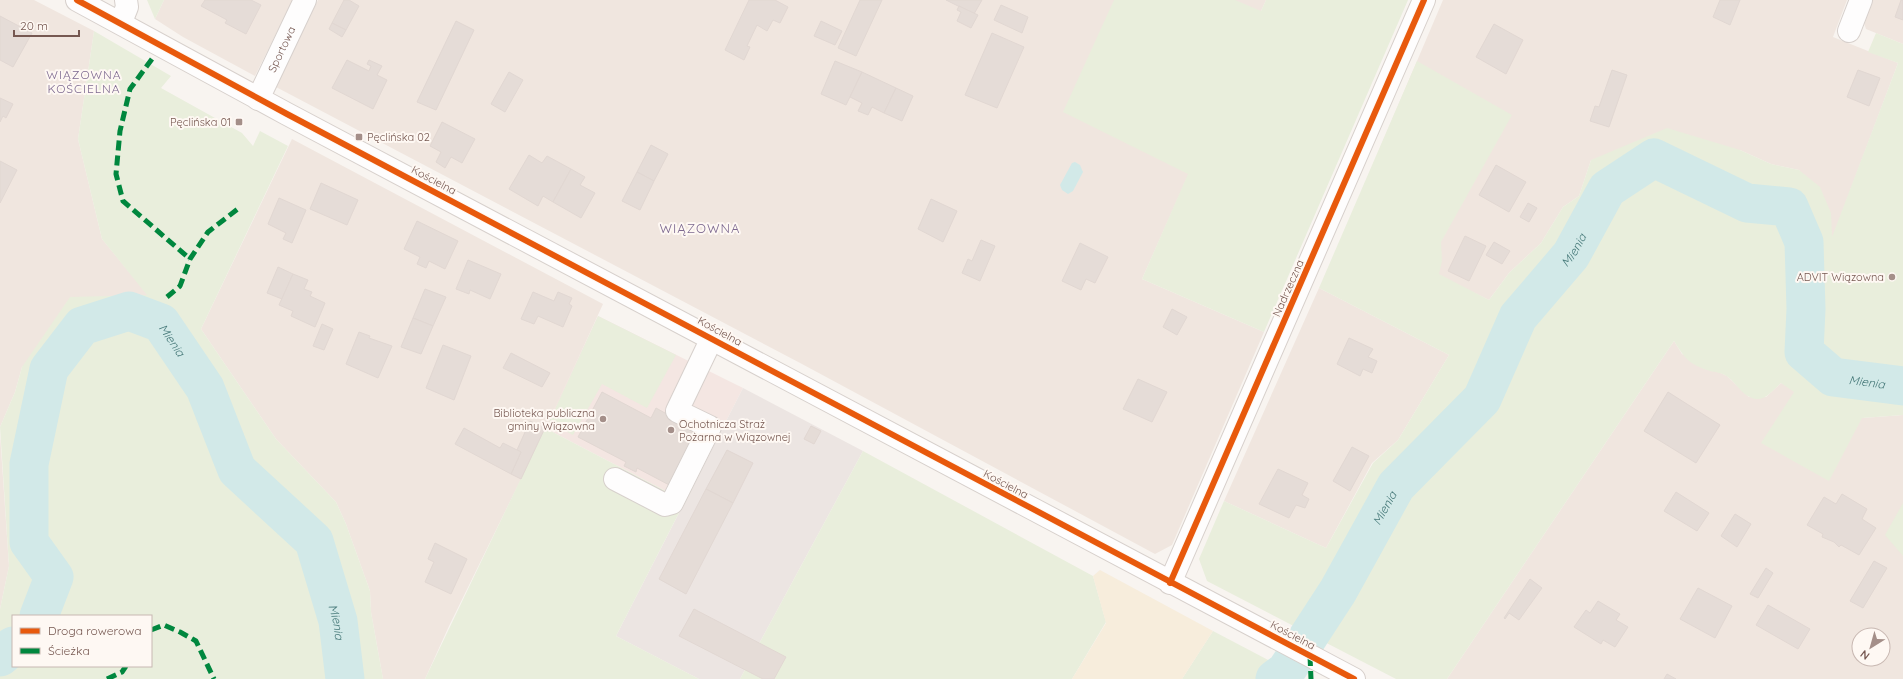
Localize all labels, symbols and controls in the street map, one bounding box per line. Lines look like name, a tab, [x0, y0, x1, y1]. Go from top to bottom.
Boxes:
scale bar	[14, 12, 79, 38]
text: 20 m	[20, 18, 48, 33]
street label: Sportowa	[265, 24, 298, 74]
district label: WIĄZOWNA KOŚCIELNA	[46, 67, 122, 96]
place label: Pęclińska 01	[170, 115, 231, 129]
marker: Pęclińska 01	[234, 117, 244, 127]
place label: Pęclińska 02	[367, 130, 430, 144]
marker: Pęclińska 02	[354, 132, 364, 142]
street label: Kościelna	[409, 162, 459, 198]
district label: WIĄZOWNA	[660, 220, 740, 236]
water label: Mienia	[1557, 230, 1589, 269]
street label: Nadrzeczna	[1269, 257, 1307, 319]
place label: ADVIT Wiązowna	[1797, 270, 1884, 284]
marker: ADVIT Wiązowna	[1887, 272, 1897, 282]
street label: Kościelna	[695, 313, 745, 349]
water label: Mienia	[156, 321, 189, 360]
water label: Mienia	[1848, 372, 1886, 391]
place label: Biblioteka publiczna gminy Wiązowna	[493, 406, 595, 433]
marker: Biblioteka publiczna gminy Wiązowna	[598, 414, 608, 424]
place label: Ochotnicza Straż Pożarna w Wiązownej	[679, 417, 791, 444]
marker: Ochotnicza Straż Pożarna w Wiązownej	[666, 425, 676, 435]
street label: Kościelna	[981, 466, 1031, 502]
water label: Mienia	[1369, 488, 1400, 527]
water label: Mienia	[326, 602, 348, 641]
legend	[12, 615, 152, 667]
street label: Kościelna	[1268, 617, 1318, 653]
text: Droga rowerowa	[48, 623, 142, 638]
north arrow	[1851, 627, 1891, 667]
text: Ścieżka	[48, 643, 90, 658]
text: N	[1858, 647, 1872, 663]

